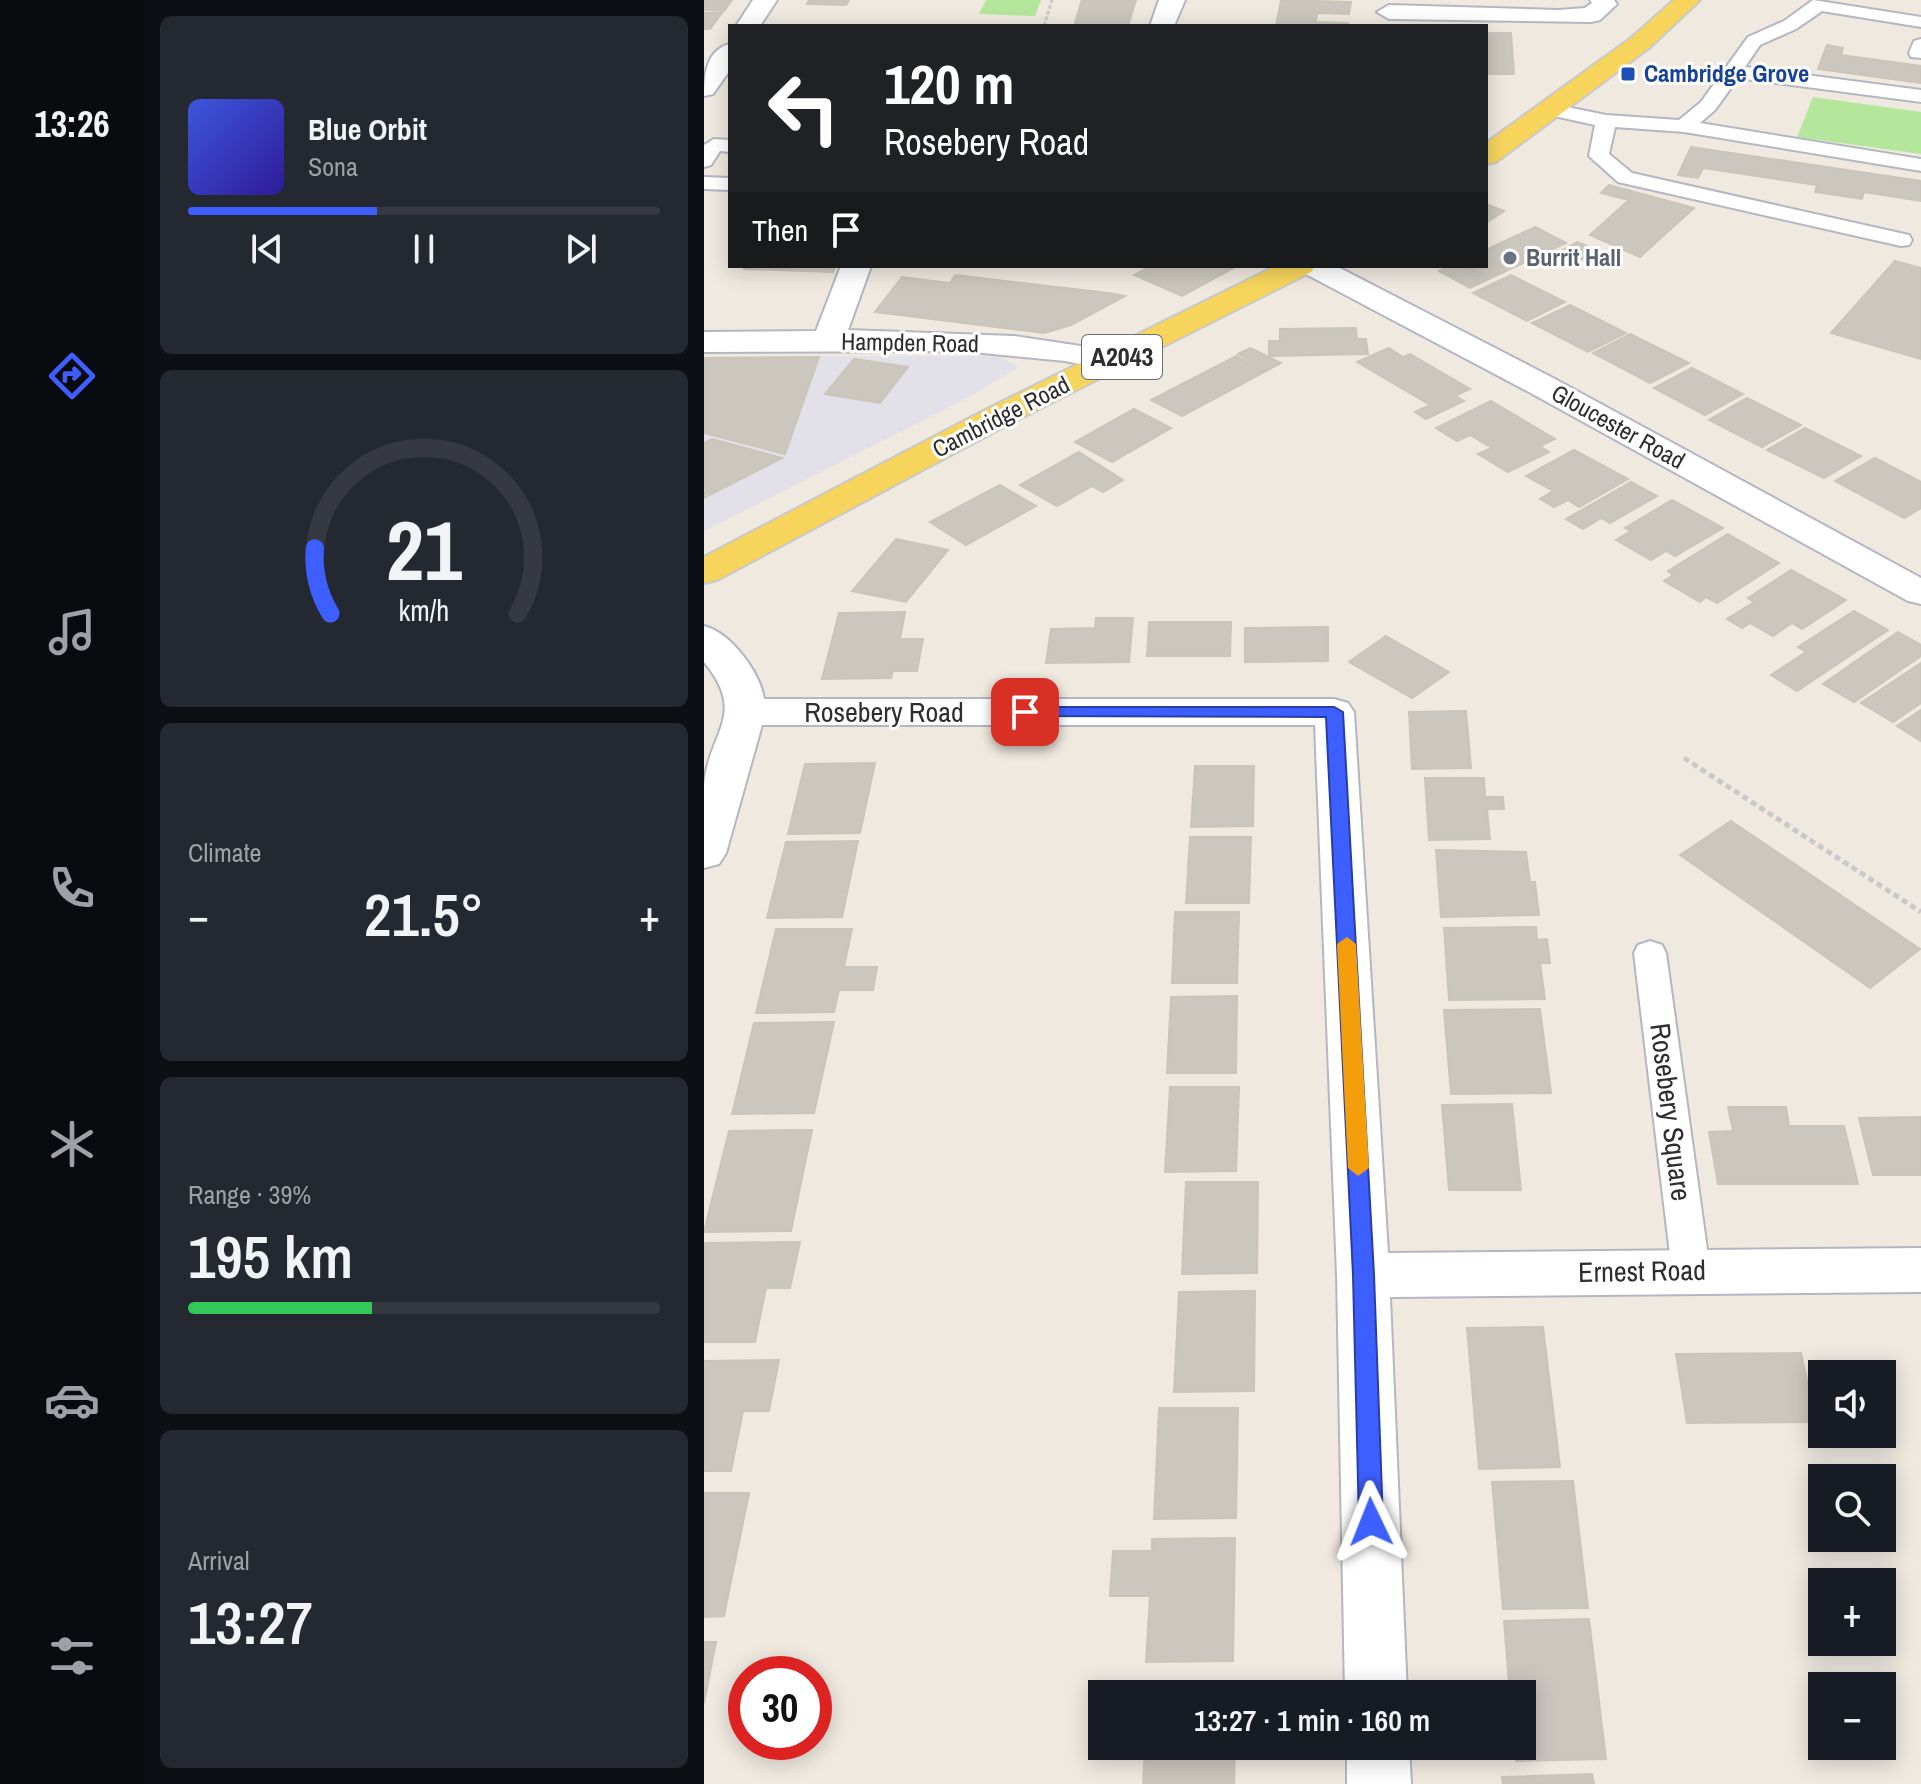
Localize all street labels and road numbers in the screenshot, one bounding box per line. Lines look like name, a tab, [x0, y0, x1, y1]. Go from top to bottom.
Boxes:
street label: Hampden Road	[841, 325, 979, 359]
road number: A2043	[1082, 335, 1162, 379]
street label: Cambridge Road	[927, 368, 1075, 464]
street label: Gloucester Road	[1546, 376, 1691, 476]
street label: Rosebery Road	[804, 693, 964, 731]
street label: Rosebery Square	[1641, 1021, 1701, 1203]
street label: Ernest Road	[1578, 1251, 1706, 1291]

